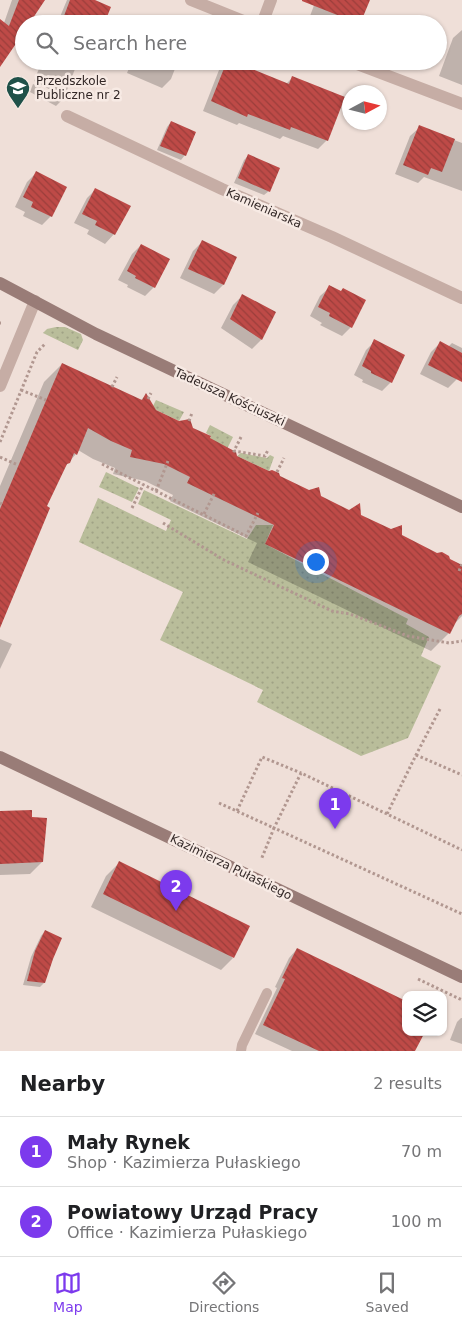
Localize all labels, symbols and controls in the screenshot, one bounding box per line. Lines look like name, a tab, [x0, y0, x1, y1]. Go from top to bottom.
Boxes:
search box	[15, 15, 447, 70]
icon: search	[33, 29, 61, 57]
text: Search here	[73, 32, 187, 54]
place label: Przedszkole Publiczne nr 2	[36, 74, 121, 102]
school or university icon: Przedszkole Publiczne nr 2	[5, 75, 31, 109]
north arrow	[342, 85, 387, 130]
street label: Kamieniarska	[224, 185, 304, 231]
street label: Tadeusza Kościuszki	[172, 365, 287, 429]
your location	[303, 549, 329, 575]
pin: 1	[319, 788, 351, 829]
street label: Kazimierza Pułaskiego	[168, 831, 294, 903]
pin: 2	[160, 870, 192, 911]
map controls	[402, 991, 447, 1036]
button: layers	[402, 991, 447, 1036]
text: Nearby	[20, 1072, 105, 1096]
text: 2 results	[373, 1074, 442, 1093]
text: Mały Rynek	[67, 1131, 190, 1153]
text: 1	[30, 1142, 42, 1161]
text: 70 m	[401, 1142, 442, 1161]
text: Shop · Kazimierza Pułaskiego	[67, 1153, 301, 1172]
text: Powiatowy Urząd Pracy	[67, 1201, 318, 1223]
text: 2	[30, 1212, 42, 1231]
text: 100 m	[391, 1212, 442, 1231]
text: Office · Kazimierza Pułaskiego	[67, 1223, 307, 1242]
tab: Map	[53, 1269, 83, 1315]
tab: Directions	[189, 1269, 259, 1315]
tab: Saved	[366, 1269, 409, 1315]

